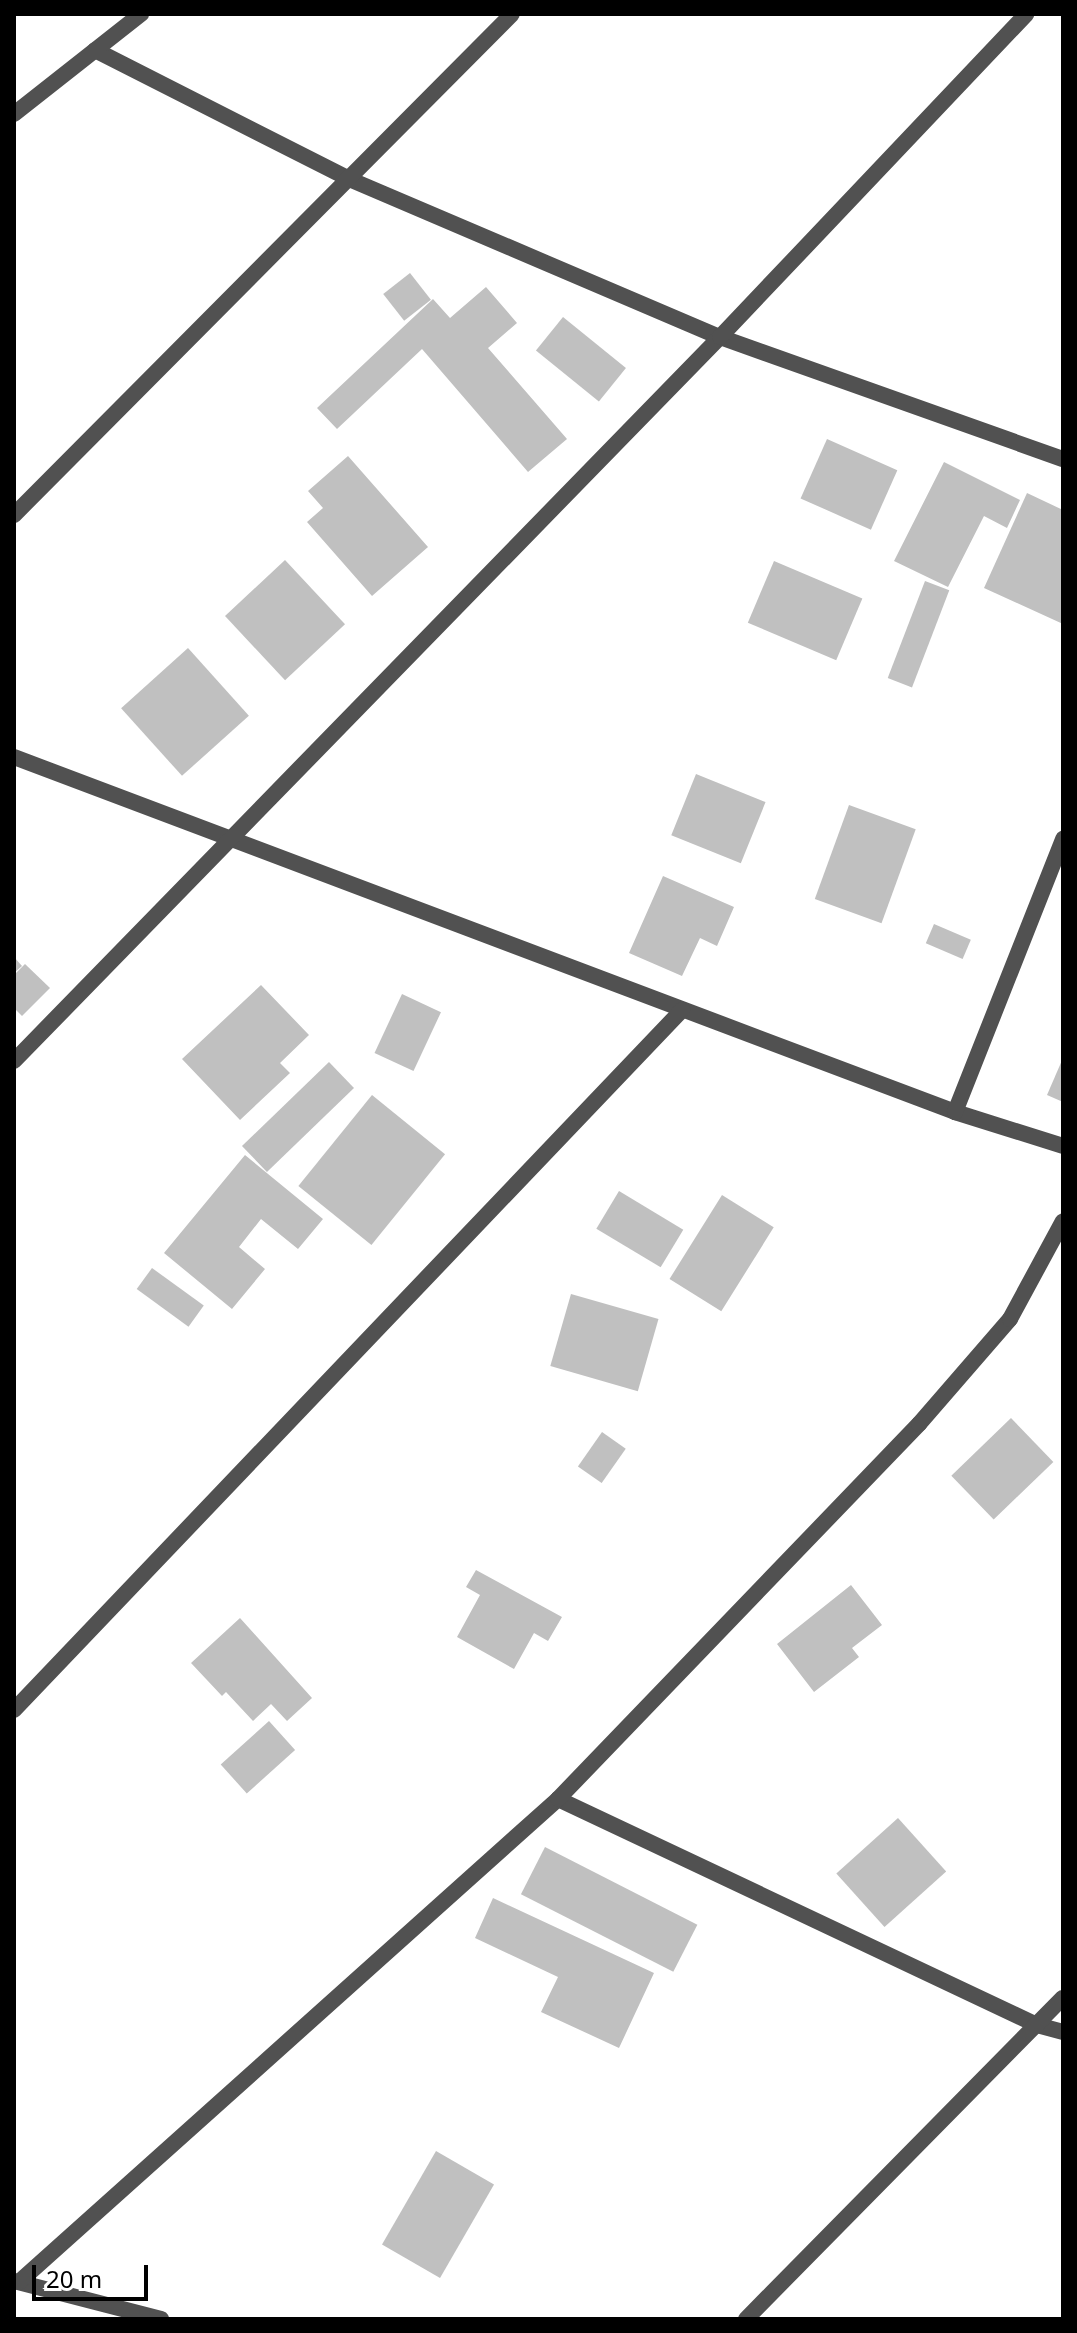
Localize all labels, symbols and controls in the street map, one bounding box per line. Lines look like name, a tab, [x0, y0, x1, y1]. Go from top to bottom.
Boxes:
scale bar	[36, 2249, 152, 2299]
text: 20 m	[46, 2262, 102, 2295]

